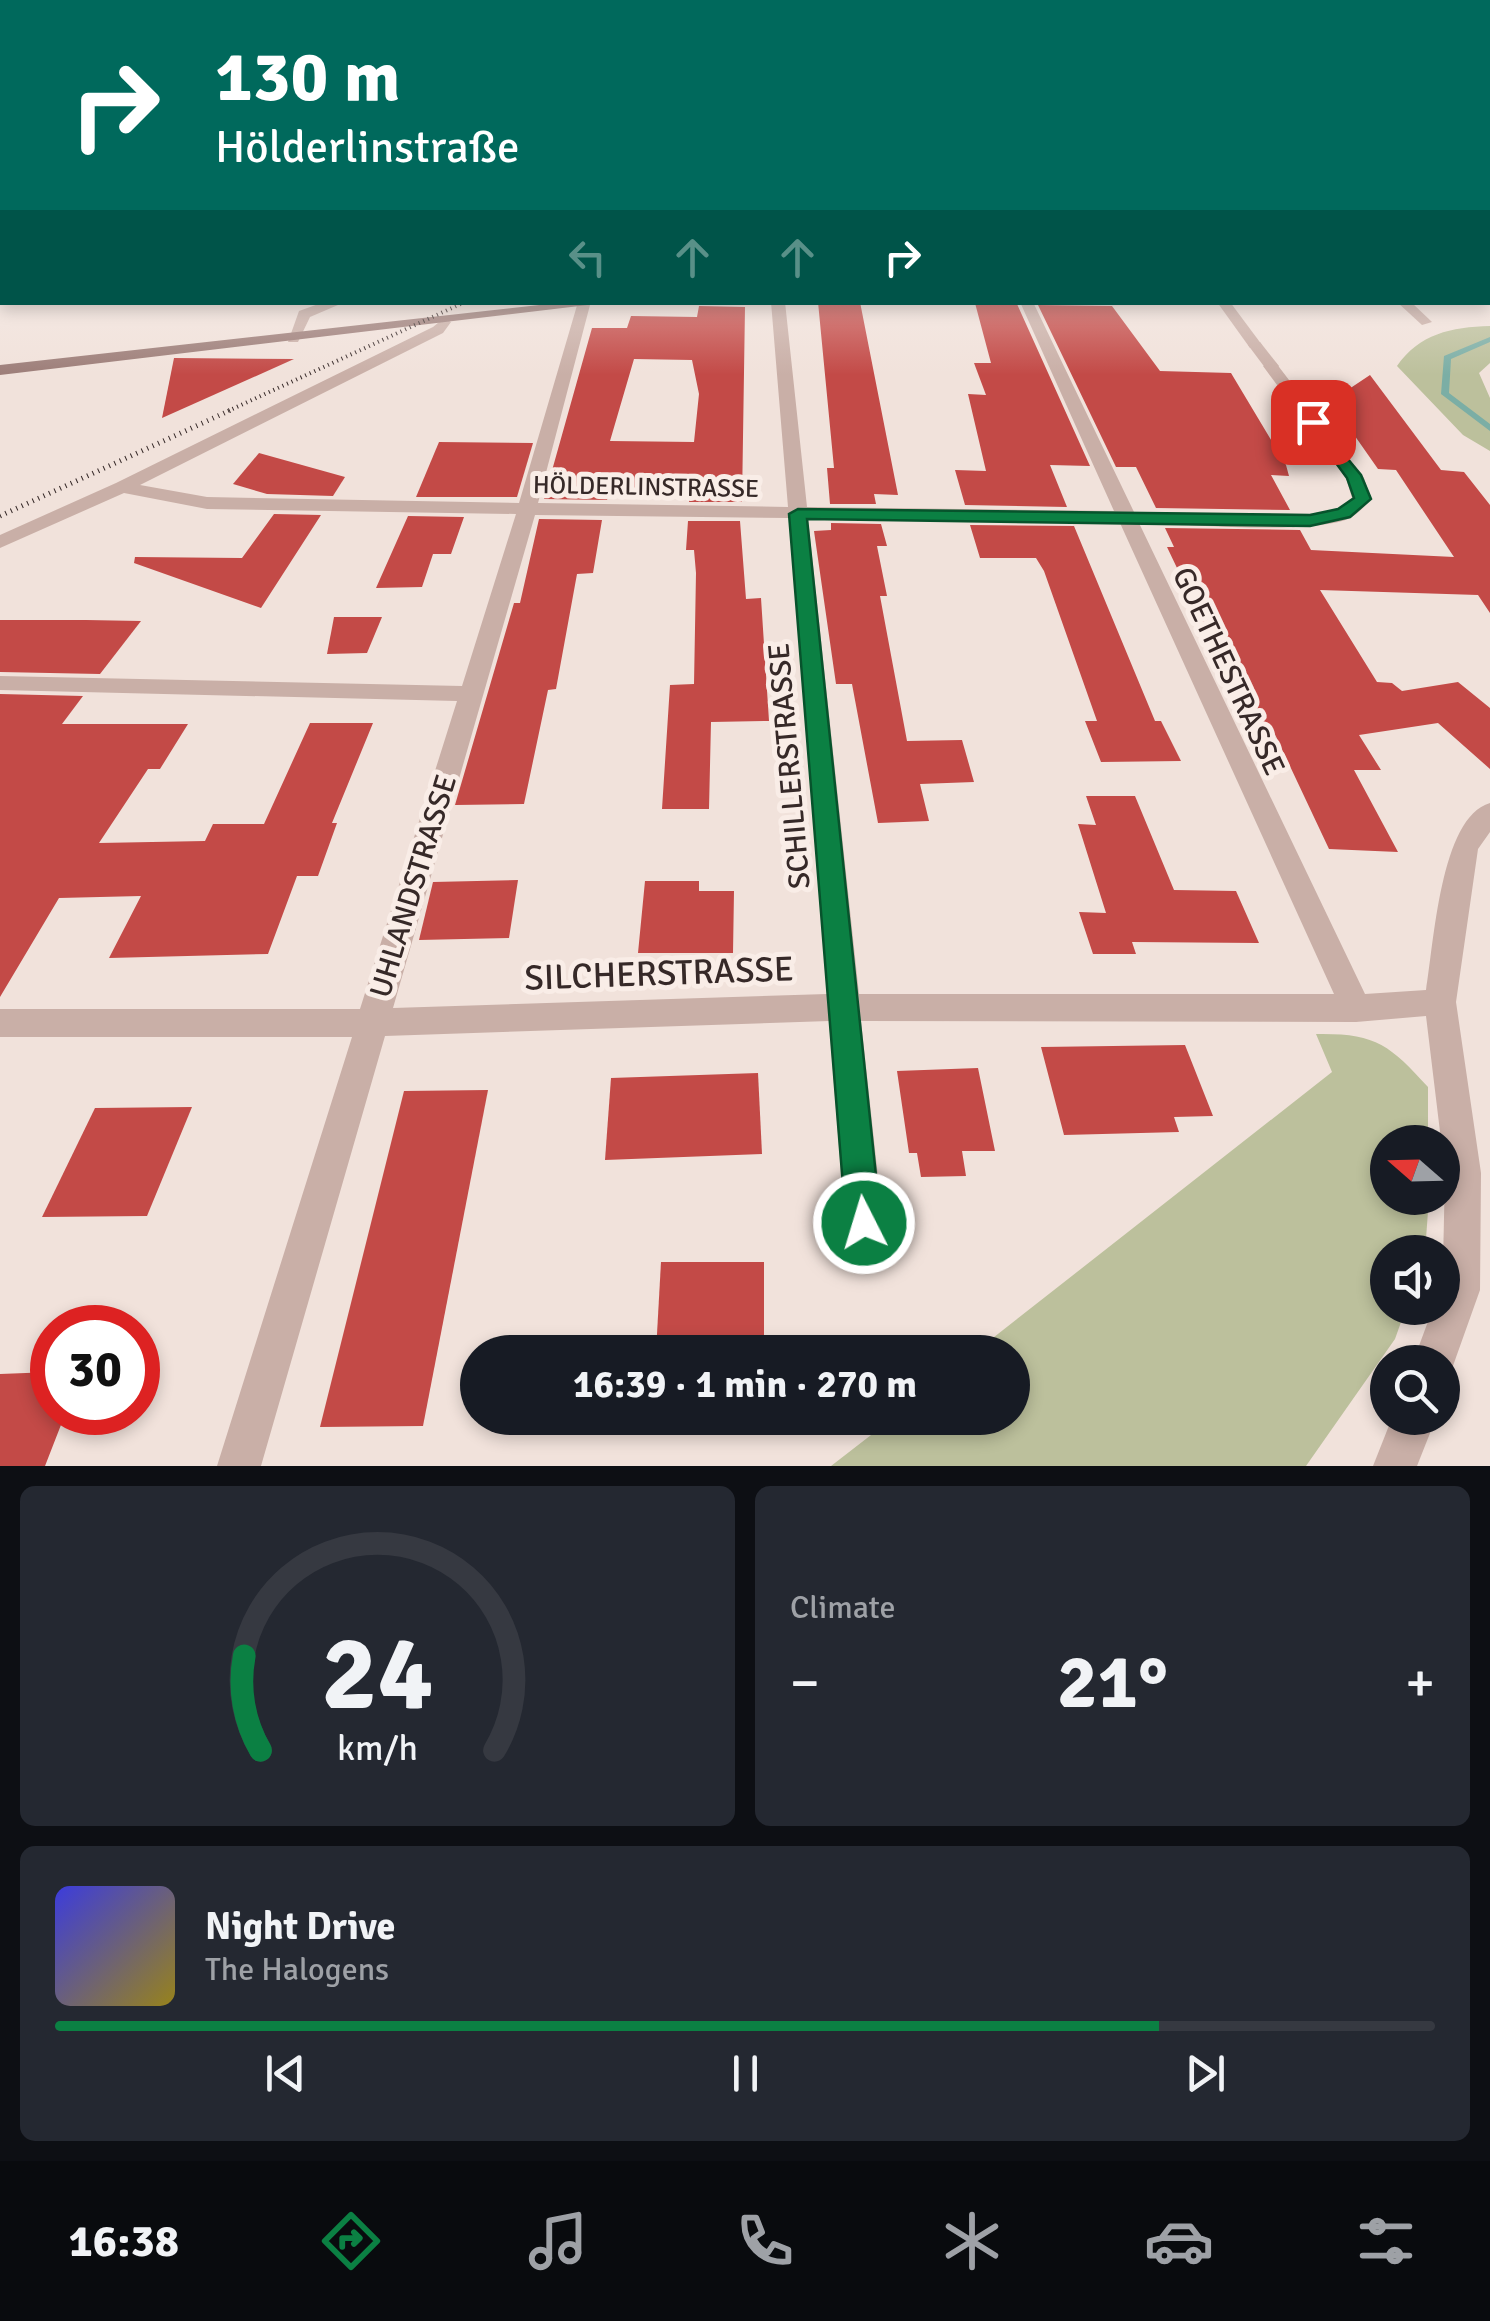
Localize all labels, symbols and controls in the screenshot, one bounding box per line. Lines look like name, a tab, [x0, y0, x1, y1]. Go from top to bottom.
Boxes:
text: 130 m	[215, 34, 400, 120]
icon: right	[50, 40, 180, 170]
text: Hölderlinstraße	[215, 120, 520, 175]
icon: left	[560, 230, 615, 285]
icon: ahead	[665, 230, 720, 285]
icon: ahead	[770, 230, 825, 285]
icon: right	[875, 230, 930, 285]
pin	[1271, 380, 1356, 465]
icon: arrive	[1286, 395, 1341, 450]
street label: HÖLDERLINSTRASSE	[533, 469, 759, 504]
street label: GOETHESTRASSE	[1164, 561, 1293, 781]
street label: SCHILLERSTRASSE	[760, 641, 819, 890]
street label: UHLANDSTRASSE	[362, 770, 465, 1002]
street label: SILCHERSTRASSE	[524, 947, 794, 1000]
north arrow	[1370, 1125, 1460, 1215]
map controls	[1370, 1125, 1460, 1435]
position arrow	[812, 1171, 916, 1275]
button: sound	[1370, 1235, 1460, 1325]
speed limit sign: 30	[30, 1305, 160, 1435]
button: search	[1370, 1345, 1460, 1435]
text: 16:39 · 1 min · 270 m	[573, 1361, 917, 1408]
text: Climate	[790, 1588, 896, 1627]
text: 24	[321, 1610, 434, 1738]
text: 21°	[1057, 1636, 1168, 1729]
text: −	[790, 1649, 820, 1717]
text: +	[1405, 1649, 1435, 1717]
text: km/h	[337, 1726, 418, 1770]
text: Night Drive	[205, 1903, 395, 1950]
text: The Halogens	[205, 1950, 389, 1989]
icon: previous	[258, 2046, 313, 2101]
icon: pause	[718, 2046, 773, 2101]
icon: next	[1178, 2046, 1233, 2101]
icon: directions	[316, 2206, 386, 2276]
icon: music	[523, 2206, 593, 2276]
icon: phone	[730, 2206, 800, 2276]
icon: climate	[937, 2206, 1007, 2276]
icon: car	[1144, 2206, 1214, 2276]
icon: filters	[1351, 2206, 1421, 2276]
text: 16:38	[69, 2214, 179, 2269]

